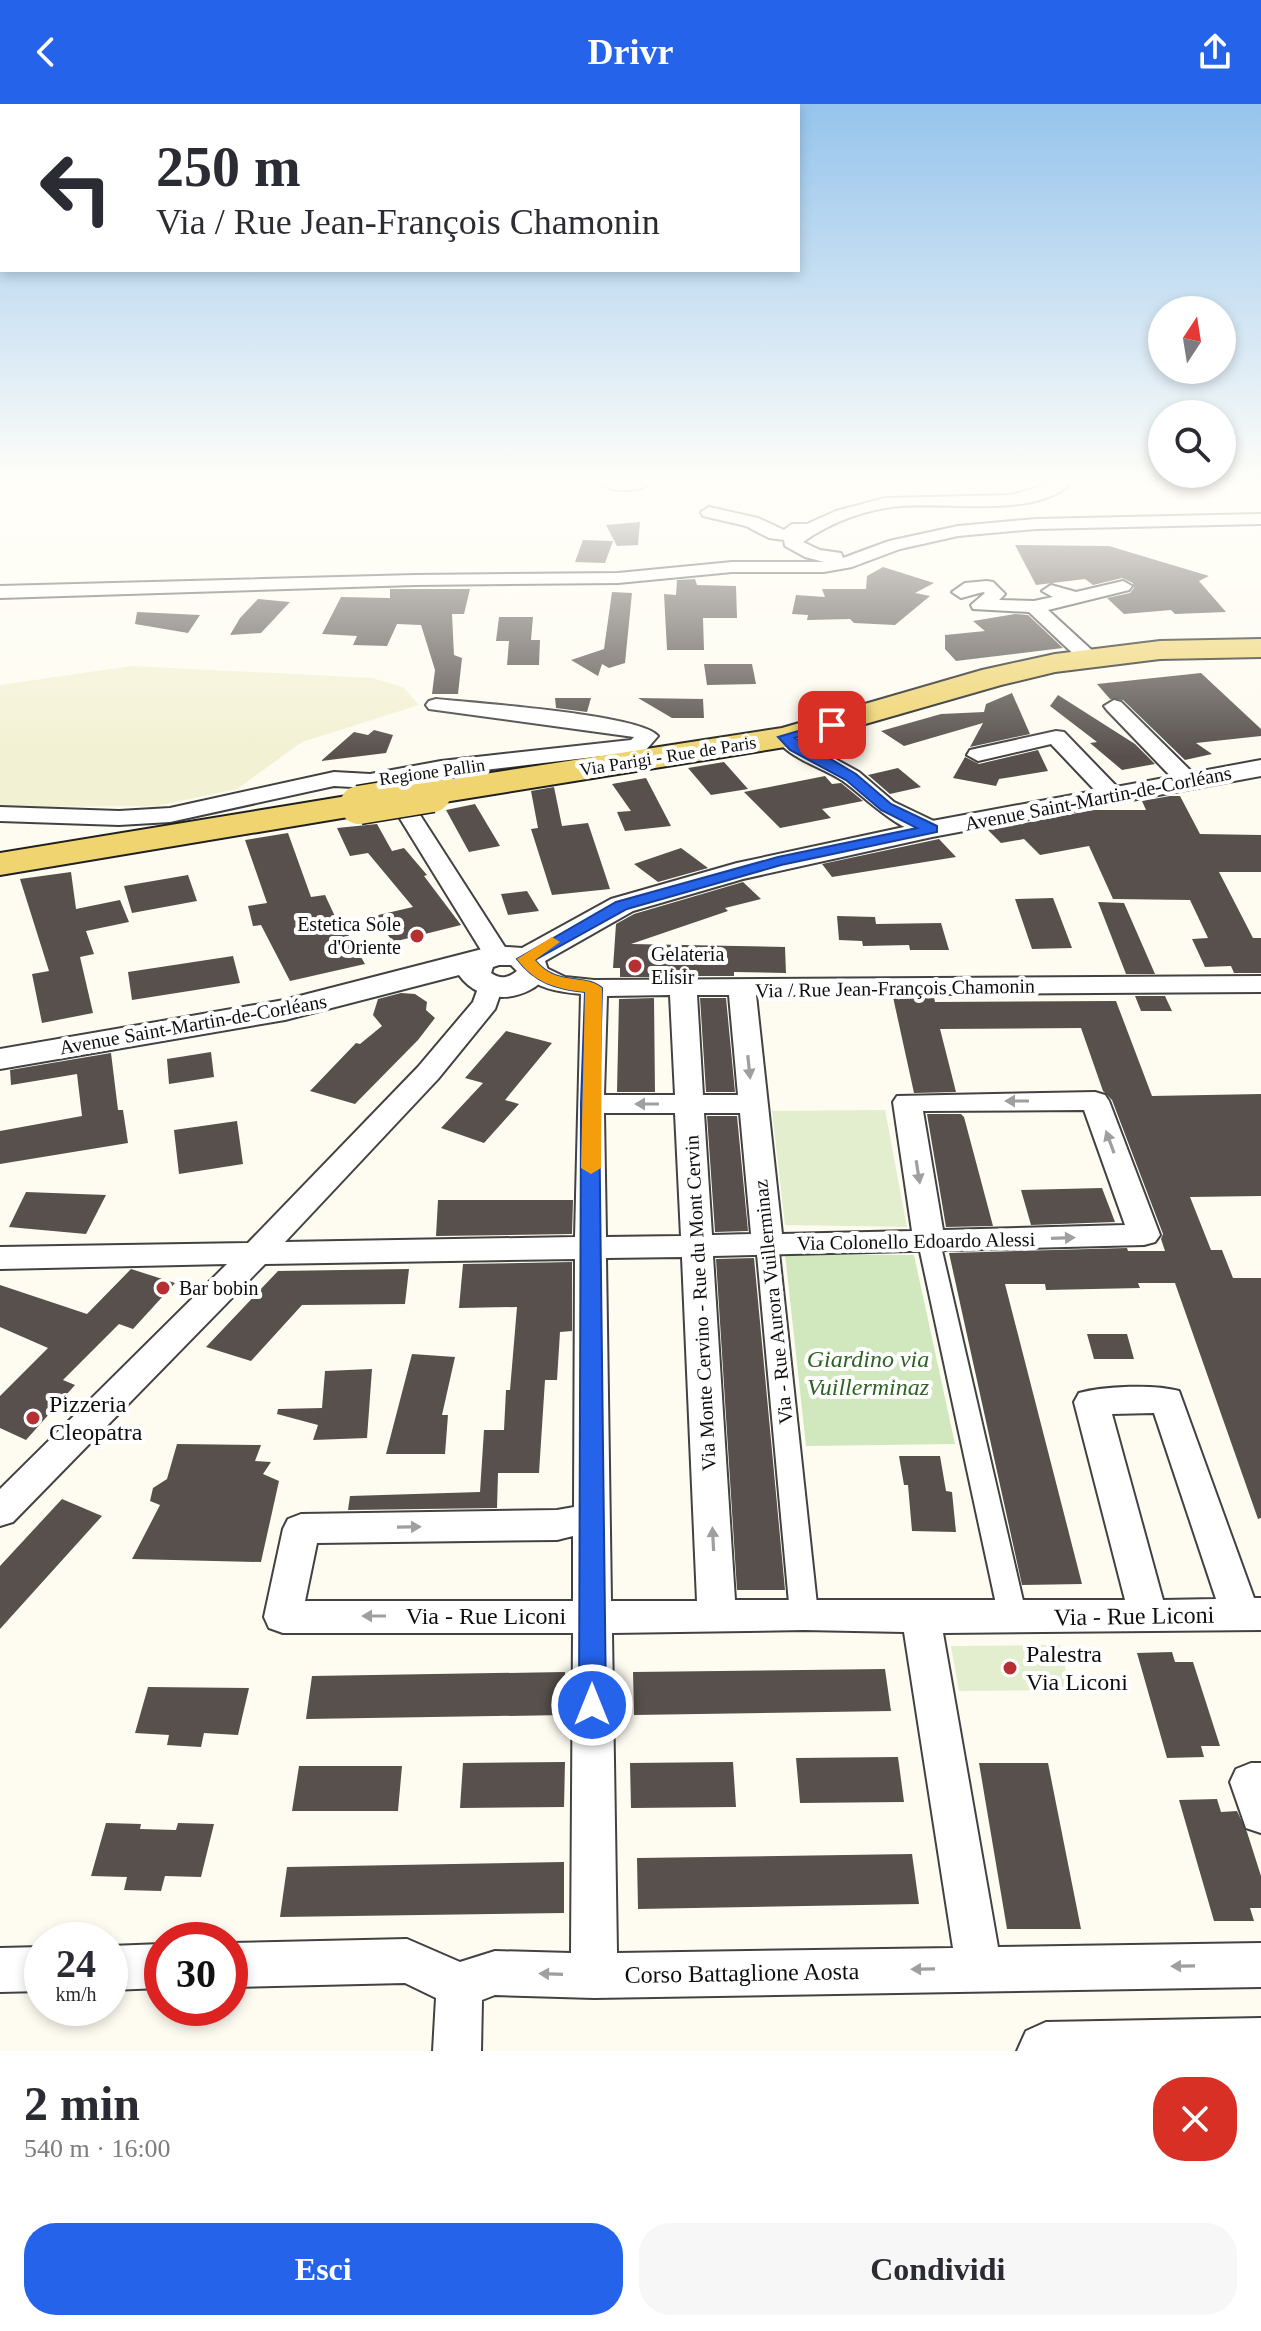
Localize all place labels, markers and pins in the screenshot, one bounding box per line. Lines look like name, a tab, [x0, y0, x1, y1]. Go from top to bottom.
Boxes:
pin	[798, 691, 866, 759]
place label: Estetica Sole d'Oriente	[297, 913, 401, 958]
marker: Estetica Sole d'Oriente	[408, 927, 426, 945]
place label: Gelateria Elisir	[651, 943, 724, 988]
marker: Gelateria Elisir	[626, 957, 644, 975]
place label: Bar bobin	[179, 1277, 258, 1299]
marker: Bar bobin	[154, 1279, 172, 1297]
place label: Pizzeria Cleopatra	[49, 1391, 143, 1445]
marker: Pizzeria Cleopatra	[24, 1409, 42, 1427]
place label: Palestra Via Liconi	[1026, 1641, 1128, 1695]
marker: Palestra Via Liconi	[1001, 1659, 1019, 1677]

